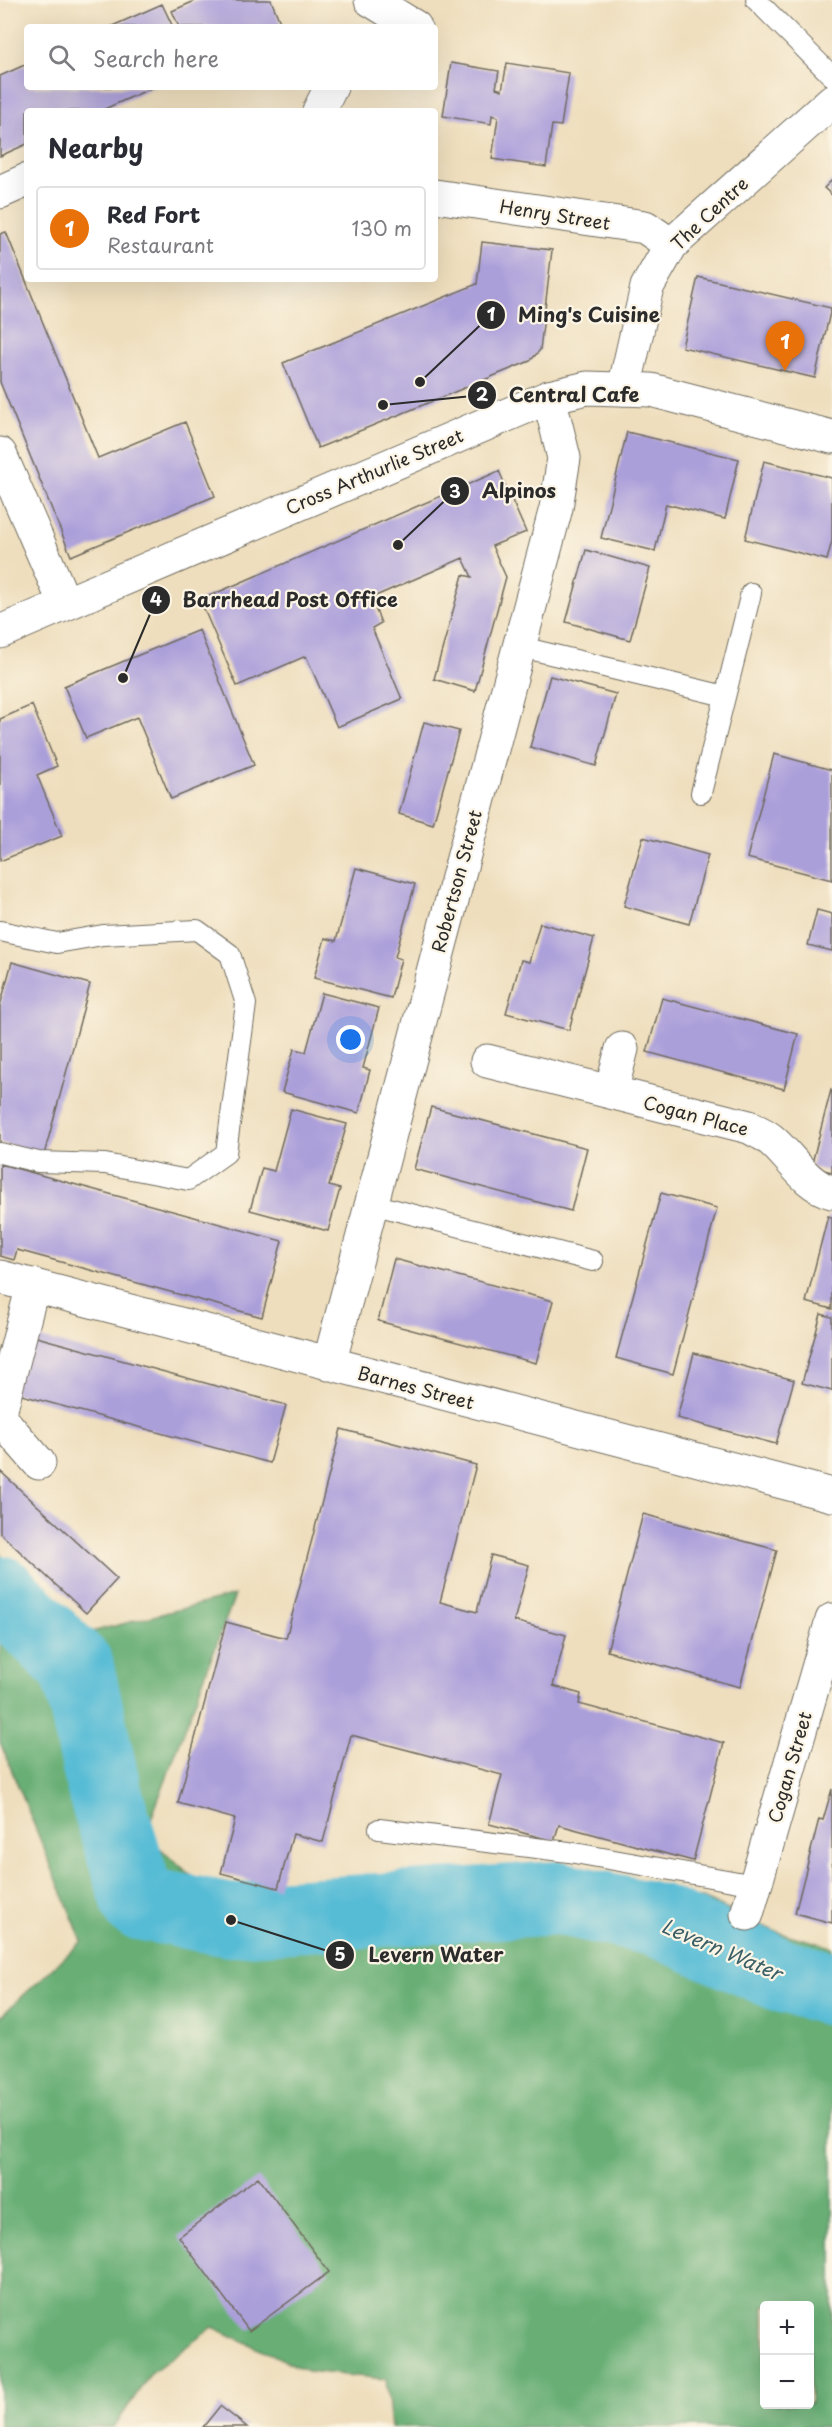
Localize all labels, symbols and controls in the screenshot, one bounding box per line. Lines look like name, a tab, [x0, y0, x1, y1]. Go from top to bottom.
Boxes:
search box	[24, 24, 438, 90]
icon: search	[45, 41, 78, 74]
text: Search here	[93, 41, 219, 74]
text: Nearby	[48, 128, 143, 167]
street label: The Centre	[664, 170, 754, 256]
street label: Henry Street	[498, 192, 612, 236]
text: Red Fort	[107, 197, 200, 230]
text: 1	[65, 213, 74, 243]
text: 130 m	[352, 213, 412, 243]
text: Restaurant	[107, 230, 214, 260]
callout: Ming's Cuisine	[476, 296, 672, 334]
text: Ming's Cuisine	[518, 299, 660, 329]
text: 1	[487, 300, 496, 327]
pin: 1	[766, 322, 804, 371]
callout: Central Cafe	[467, 376, 652, 414]
text: Central Cafe	[509, 379, 640, 409]
text: 2	[476, 380, 489, 407]
street label: Cross Arthurlie Street	[281, 421, 467, 521]
callout: Alpinos	[440, 472, 568, 510]
text: Alpinos	[482, 475, 557, 505]
text: 3	[449, 477, 461, 504]
callout: Barrhead Post Office	[141, 581, 410, 619]
text: Barrhead Post Office	[182, 584, 398, 614]
text: 4	[150, 585, 162, 612]
street label: Robertson Street	[424, 807, 488, 955]
your location	[336, 1025, 365, 1054]
street label: Cogan Place	[640, 1088, 752, 1142]
street label: Barnes Street	[355, 1359, 477, 1415]
street label: Cogan Street	[760, 1708, 818, 1826]
water label: Levern Water	[657, 1910, 789, 1989]
callout: Levern Water	[325, 1936, 517, 1974]
text: Levern Water	[368, 1939, 504, 1969]
text: 5	[334, 1940, 346, 1967]
map controls	[760, 2301, 814, 2409]
button: +	[760, 2301, 814, 2355]
button: −	[760, 2355, 814, 2409]

